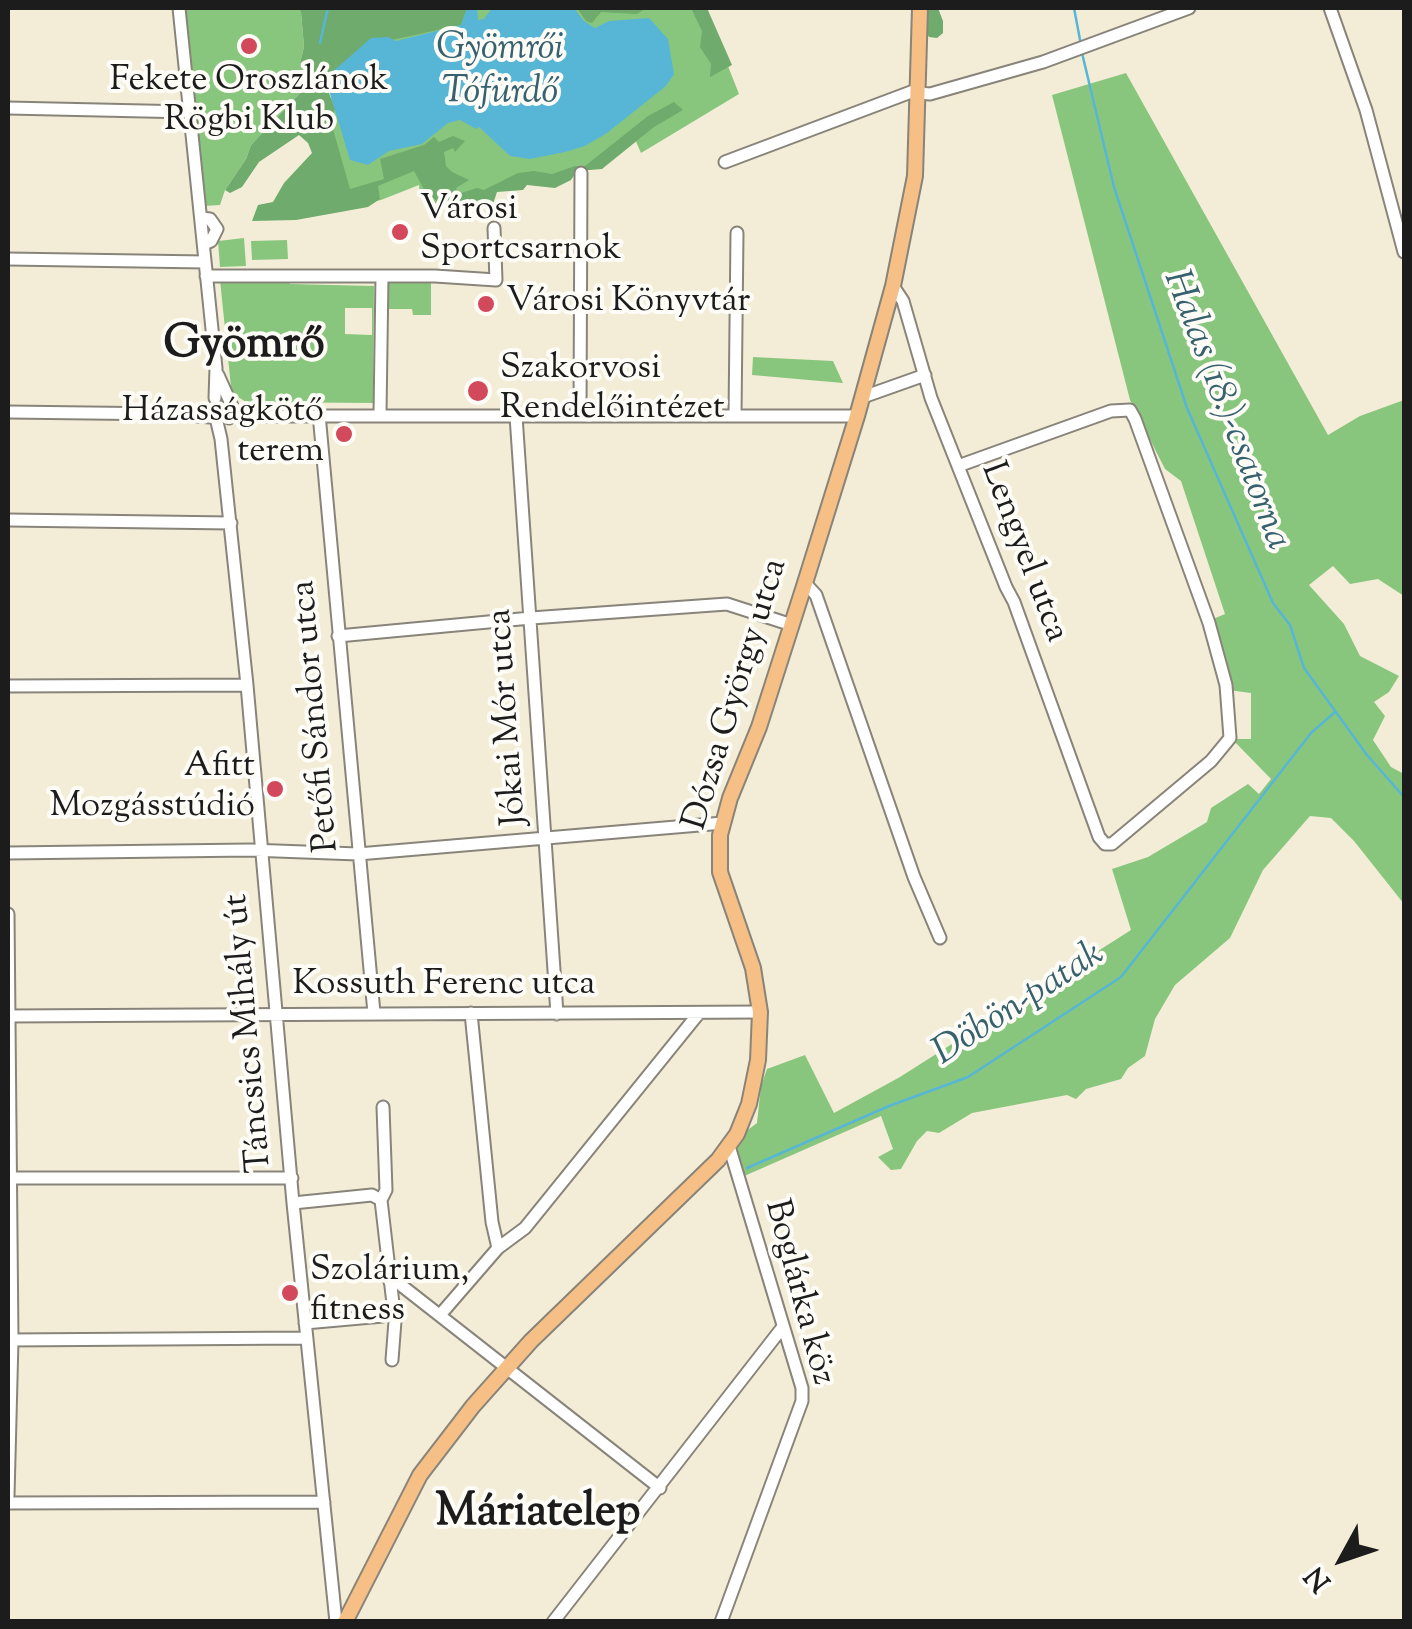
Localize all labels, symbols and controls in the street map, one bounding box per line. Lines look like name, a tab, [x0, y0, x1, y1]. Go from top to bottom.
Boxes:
water label: Gyömrői Tófürdő	[436, 29, 564, 118]
marker: Fekete Oroszlánok Rögbi Klub	[238, 35, 260, 57]
place label: Fekete Oroszlánok Rögbi Klub	[110, 62, 388, 144]
place label: Városi Sportcsarnok	[420, 191, 621, 273]
marker: Városi Sportcsarnok	[389, 221, 411, 243]
water label: Halas (18.)-csatorna	[1150, 265, 1298, 557]
place label: Városi Könyvtár	[506, 283, 750, 325]
marker: Városi Könyvtár	[475, 293, 497, 315]
district label: Gyömrő	[163, 321, 325, 375]
place label: Szakorvosi Rendelőintézet	[500, 350, 725, 432]
marker: Szakorvosi Rendelőintézet	[465, 378, 491, 404]
place label: Házasságkötő terem	[122, 393, 324, 475]
marker: Házasságkötő terem	[333, 423, 355, 445]
street label: Lengyel utca	[969, 457, 1075, 649]
street label: Dózsa György utca	[677, 554, 799, 836]
street label: Petőfi Sándor utca	[285, 578, 351, 854]
street label: Jókai Mór utca	[481, 607, 539, 827]
place label: Afitt Mozgásstúdió	[49, 748, 255, 830]
marker: Afitt Mozgásstúdió	[264, 778, 286, 800]
street label: Táncsics Mihály út	[218, 892, 284, 1174]
water label: Döbön-patak	[926, 934, 1114, 1078]
street label: Kossuth Ferenc utca	[293, 966, 595, 1008]
street label: Boglárka köz	[752, 1196, 842, 1390]
place label: Szolárium, fitness	[310, 1252, 469, 1334]
marker: Szolárium, fitness	[279, 1282, 301, 1304]
district label: Máriatelep	[435, 1489, 641, 1543]
north arrow	[1292, 1509, 1392, 1609]
text: N	[1297, 1557, 1342, 1600]

